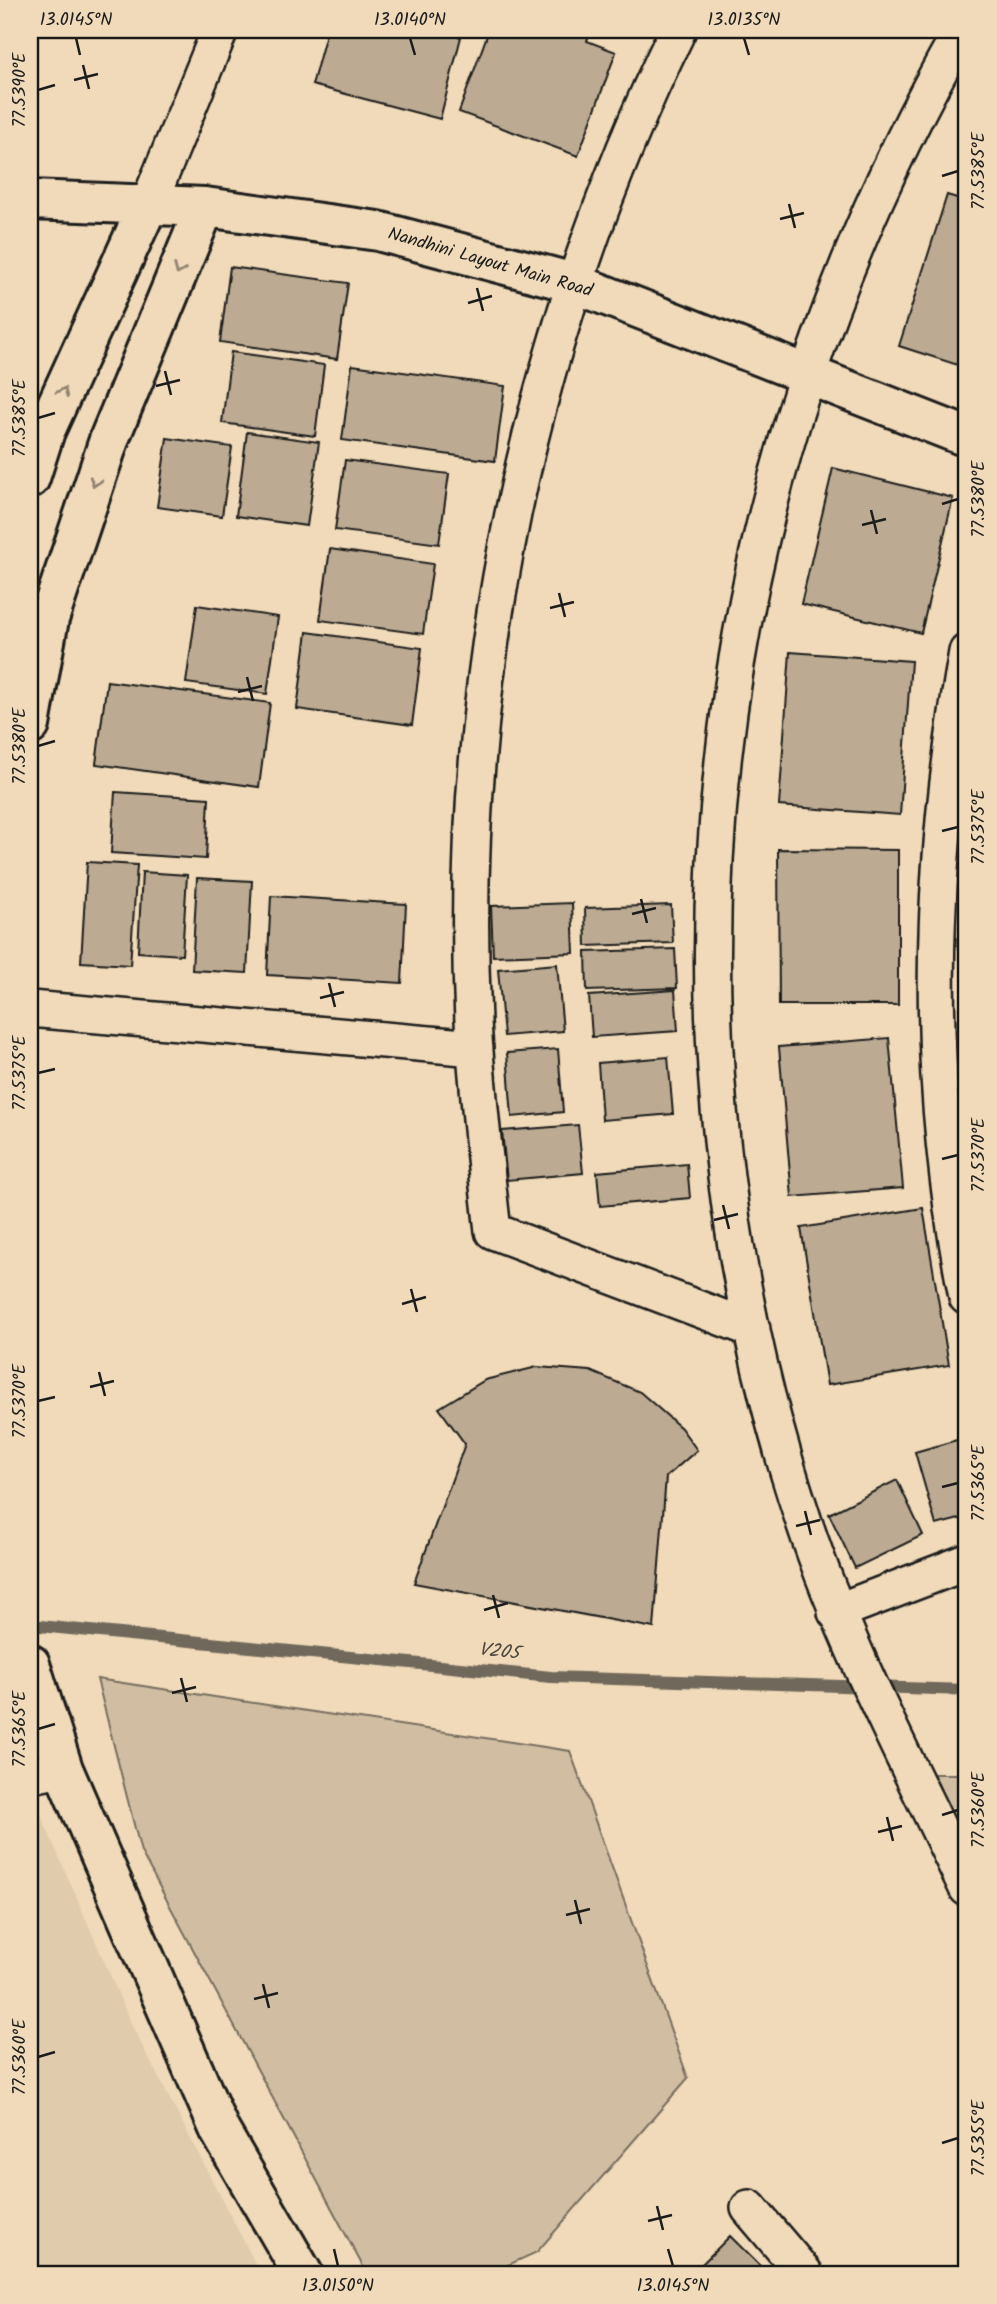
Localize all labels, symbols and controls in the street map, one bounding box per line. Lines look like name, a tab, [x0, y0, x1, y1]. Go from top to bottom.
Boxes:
text: 13.0145°N	[40, 6, 112, 35]
text: 13.0140°N	[374, 6, 446, 35]
text: 13.0135°N	[707, 6, 781, 35]
text: 77.5390°E	[6, 52, 35, 128]
text: 77.5385°E	[965, 132, 994, 210]
street label: Nandhini Layout Main Road	[384, 220, 597, 306]
one-way arrow	[173, 263, 187, 276]
text: 77.5385°E	[6, 379, 35, 457]
one-way arrow	[55, 386, 69, 399]
text: 77.5380°E	[965, 460, 994, 538]
one-way arrow	[89, 475, 103, 487]
text: 77.5380°E	[6, 707, 35, 785]
text: 77.5375°E	[965, 789, 994, 865]
text: 77.5375°E	[6, 1035, 35, 1111]
text: 77.5370°E	[965, 1117, 994, 1192]
text: 77.5370°E	[6, 1363, 35, 1438]
text: 77.5365°E	[965, 1444, 994, 1522]
water label: V205	[477, 1635, 526, 1670]
text: 77.5365°E	[6, 1690, 35, 1768]
text: 77.5360°E	[965, 1771, 994, 1848]
text: 77.5360°E	[6, 2018, 35, 2095]
text: 77.5355°E	[965, 2099, 994, 2176]
text: 13.0150°N	[302, 2272, 374, 2301]
text: 13.0145°N	[637, 2272, 709, 2301]

